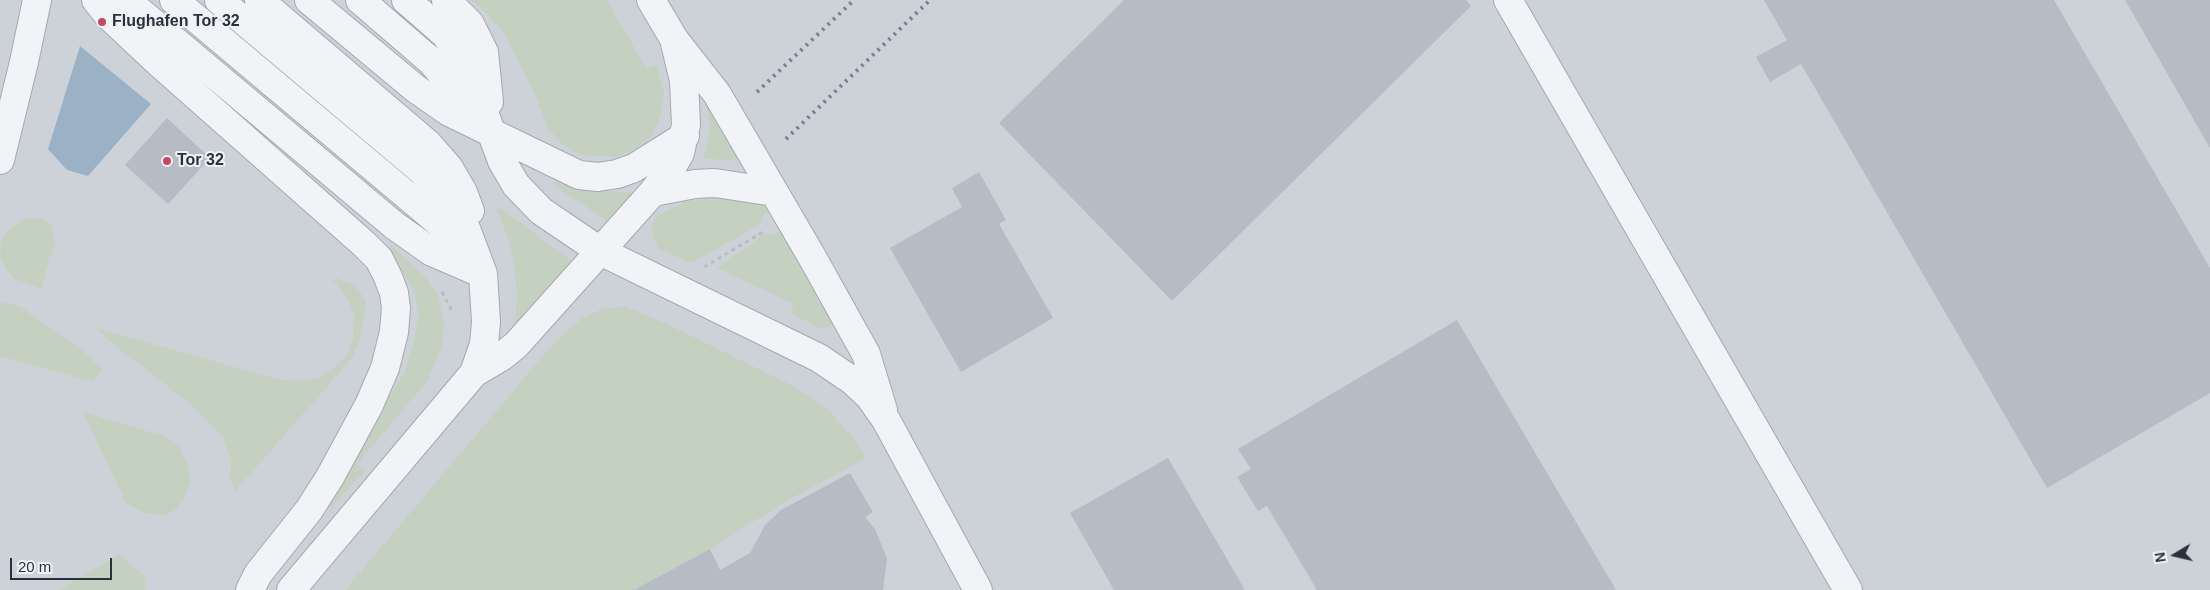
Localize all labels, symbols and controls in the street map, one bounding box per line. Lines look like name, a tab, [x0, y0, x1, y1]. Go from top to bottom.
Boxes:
place label: Flughafen Tor 32	[112, 12, 240, 32]
marker: Flughafen Tor 32	[96, 16, 108, 28]
place label: Tor 32	[177, 151, 224, 171]
marker: Tor 32	[161, 155, 173, 167]
north arrow	[2150, 530, 2200, 580]
scale bar	[12, 548, 115, 580]
text: N	[2151, 551, 2169, 564]
text: 20 m	[18, 558, 51, 575]

